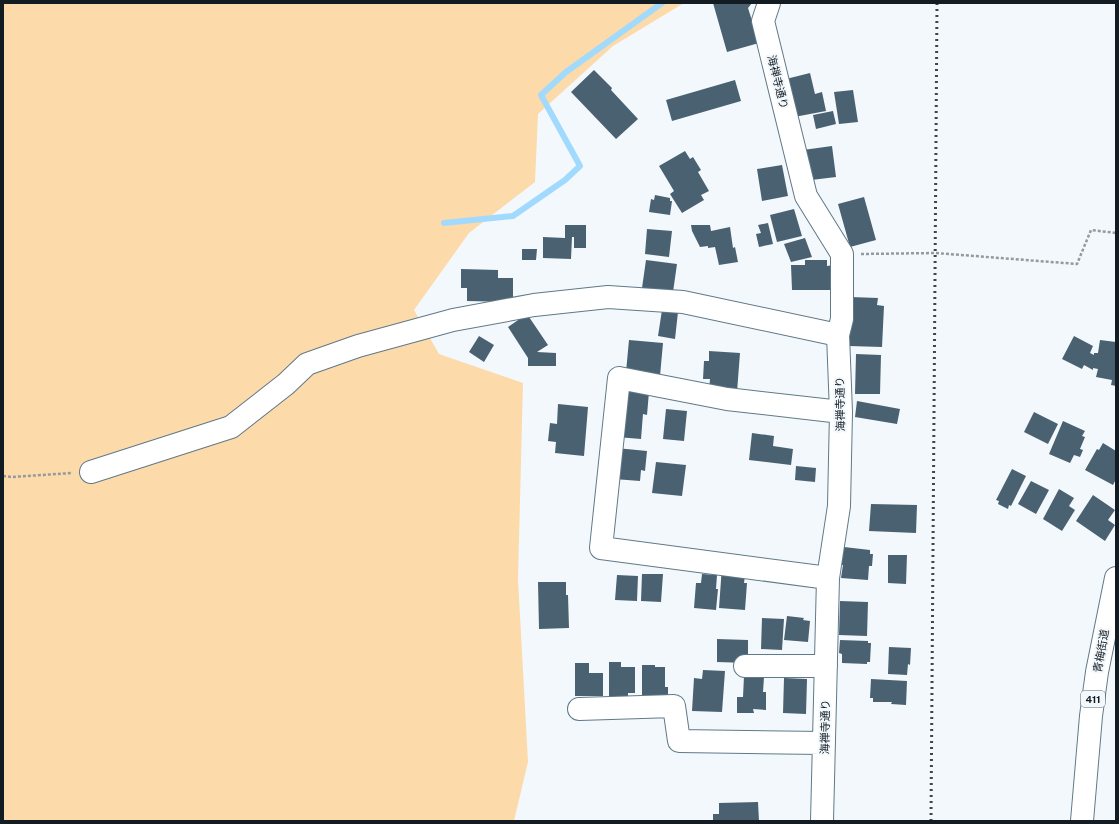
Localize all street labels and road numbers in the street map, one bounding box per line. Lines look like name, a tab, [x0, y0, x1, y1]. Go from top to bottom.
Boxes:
street label: 海禅寺通り	[766, 54, 790, 110]
street label: 海禅寺通り	[834, 376, 846, 432]
street label: 青梅街道	[1091, 628, 1111, 674]
road number: 411	[1081, 691, 1105, 707]
street label: 海禅寺通り	[819, 699, 831, 755]

